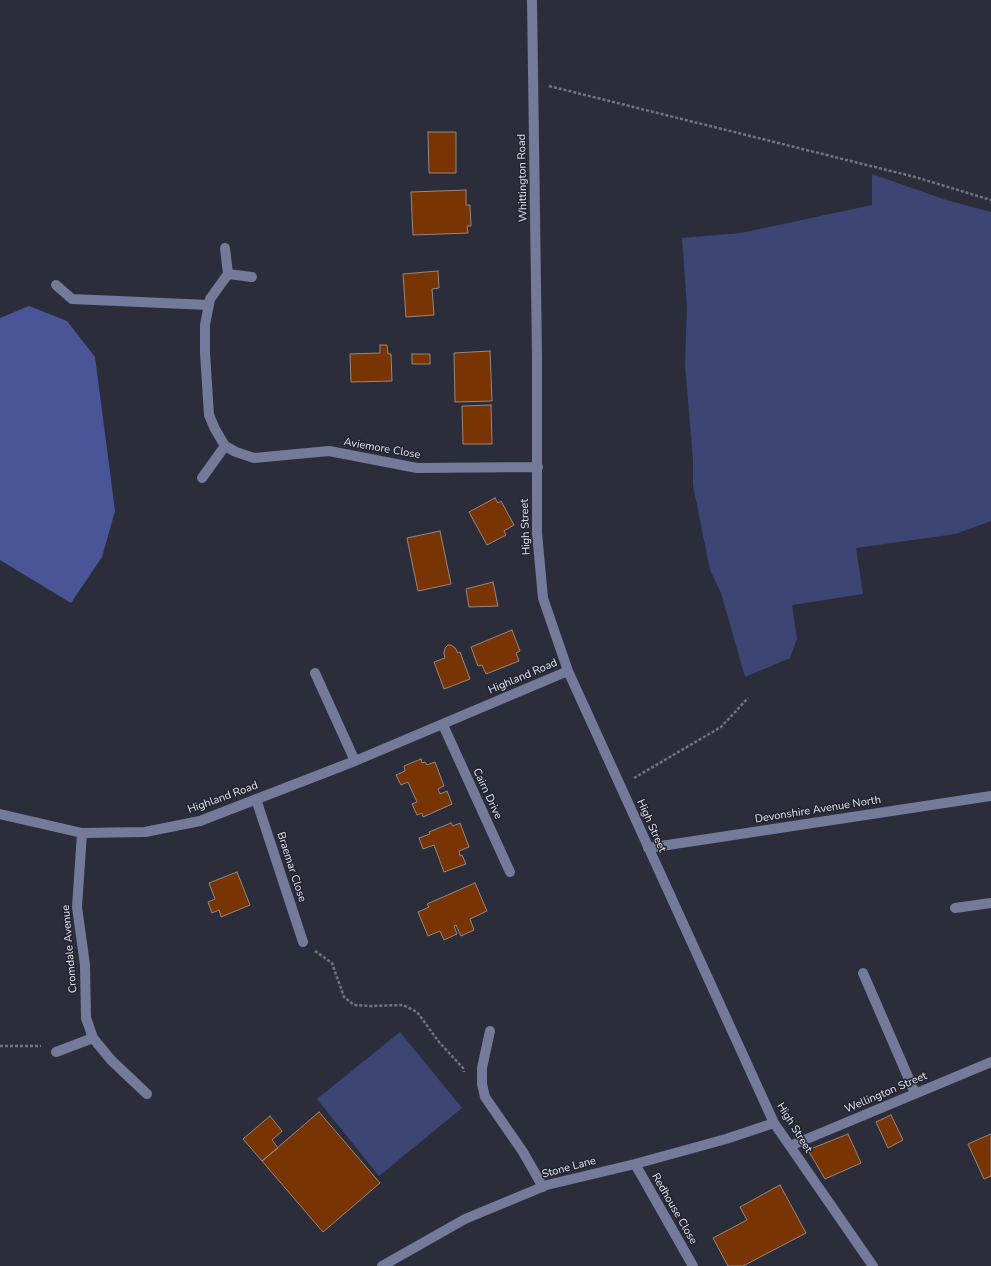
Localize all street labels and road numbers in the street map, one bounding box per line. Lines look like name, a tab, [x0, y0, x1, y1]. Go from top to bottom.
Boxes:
street label: Whittington Road	[516, 134, 530, 222]
street label: Aviemore Close	[343, 436, 421, 462]
street label: High Street	[518, 499, 534, 555]
street label: Highland Road	[486, 657, 560, 697]
street label: Cairn Drive	[469, 766, 505, 822]
street label: Highland Road	[186, 779, 260, 817]
street label: Devonshire Avenue North	[754, 794, 882, 826]
street label: High Street	[633, 798, 669, 854]
street label: Braemar Close	[273, 830, 309, 904]
street label: Cromdale Avenue	[60, 904, 80, 994]
street label: Wellington Street	[843, 1070, 929, 1116]
street label: High Street	[773, 1101, 815, 1155]
street label: Stone Lane	[540, 1154, 598, 1182]
street label: Redhouse Close	[648, 1171, 700, 1247]

